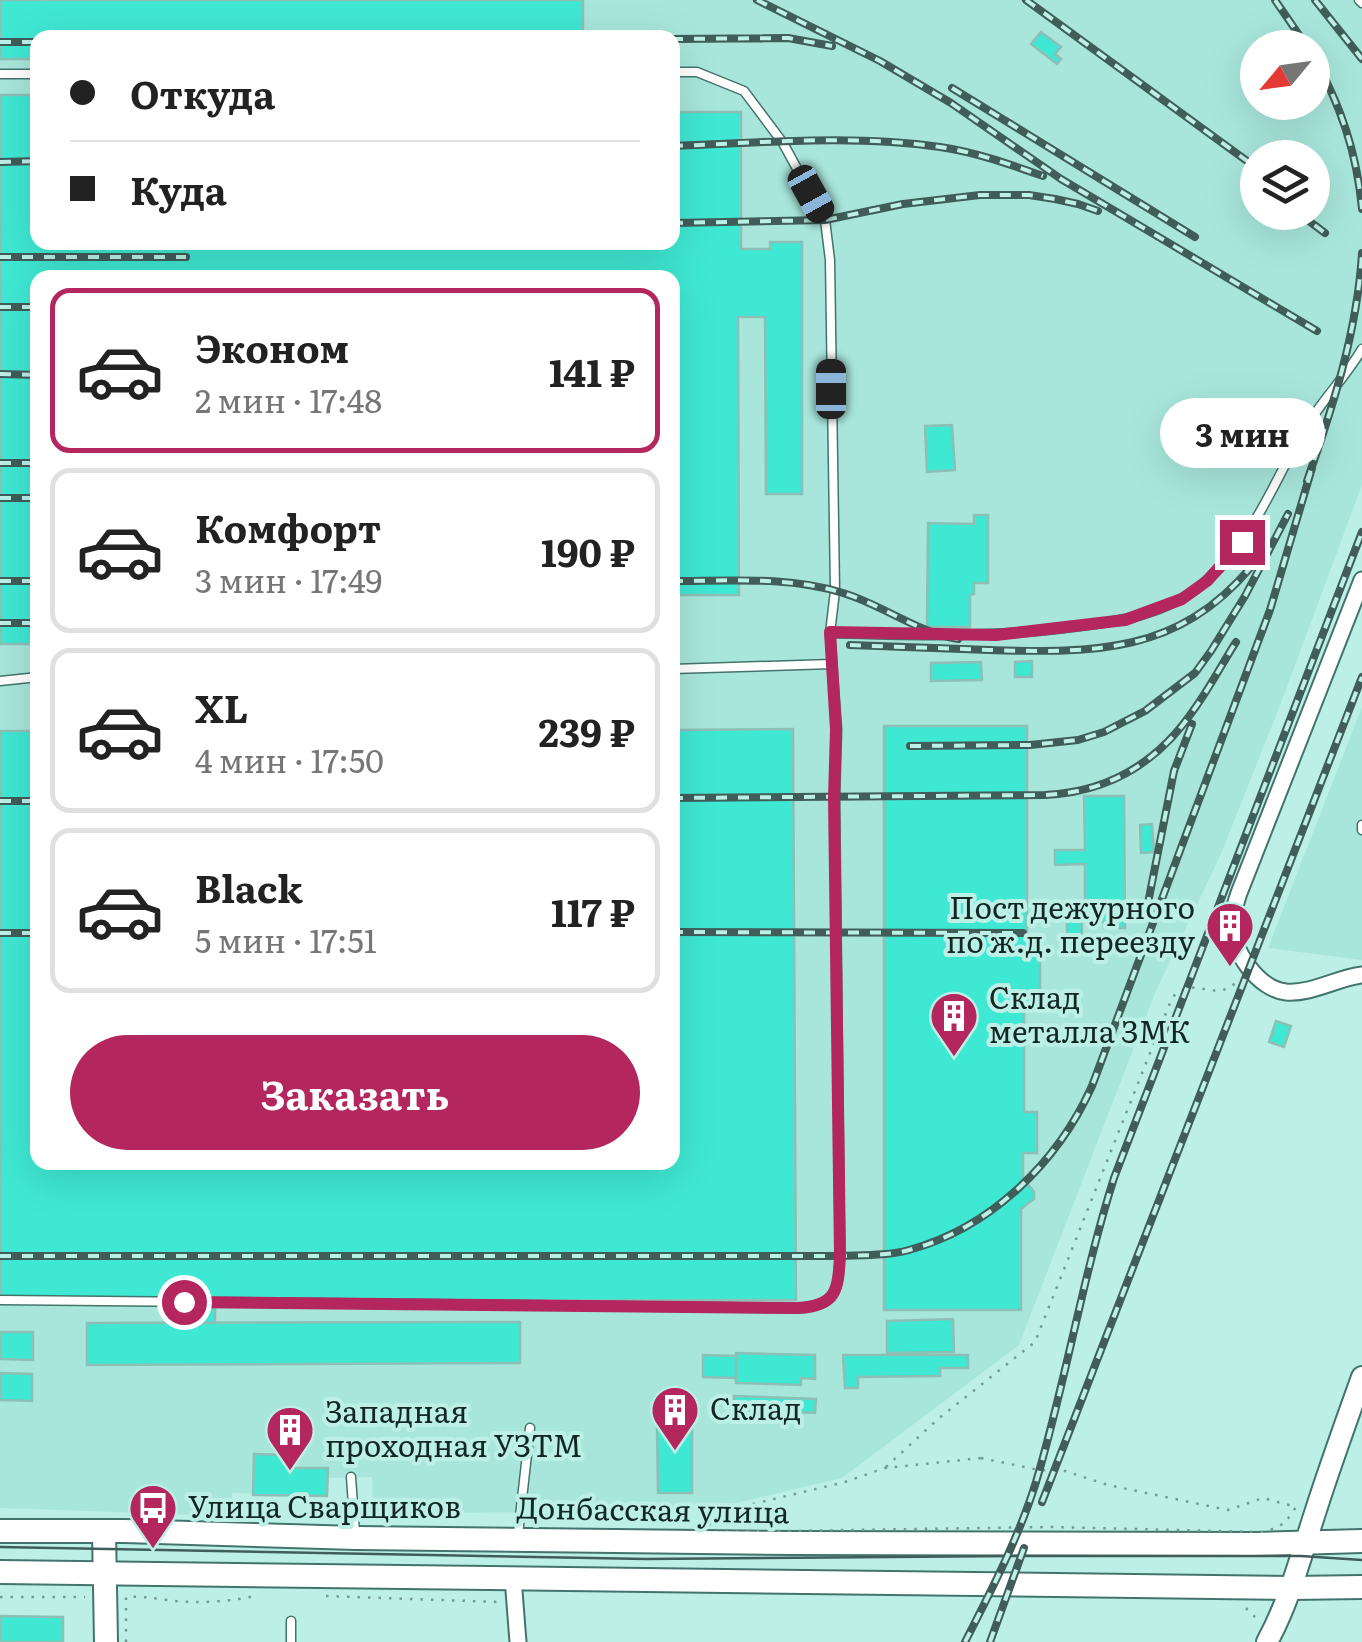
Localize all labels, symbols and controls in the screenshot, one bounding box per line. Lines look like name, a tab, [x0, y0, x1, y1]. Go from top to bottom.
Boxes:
north arrow	[1240, 30, 1330, 120]
map controls	[1240, 30, 1330, 230]
text: Откуда	[130, 64, 275, 121]
button: layers	[1240, 140, 1330, 230]
text: Куда	[130, 160, 227, 217]
car	[783, 160, 839, 228]
text: Эконом	[195, 318, 349, 375]
icon: car	[75, 326, 165, 416]
text: 141 ₽	[549, 342, 635, 399]
car	[816, 359, 846, 419]
text: 2 мин · 17:48	[195, 375, 382, 423]
callout: 3 мин	[1160, 397, 1324, 467]
text: 3 мин	[1195, 409, 1290, 457]
text: Комфорт	[195, 498, 381, 555]
icon: car	[75, 506, 165, 596]
route end	[1220, 520, 1265, 565]
text: 190 ₽	[541, 522, 635, 579]
text: 3 мин · 17:49	[195, 555, 382, 603]
text: XL	[195, 678, 248, 735]
icon: car	[75, 686, 165, 776]
text: 239 ₽	[539, 702, 635, 759]
text: 4 мин · 17:50	[195, 735, 384, 783]
text: Black	[195, 858, 303, 915]
icon: car	[75, 866, 165, 956]
text: 117 ₽	[551, 882, 635, 939]
place label: Пост дежурного по ж.д. переезду	[946, 884, 1196, 962]
building icon: Пост дежурного по ж.д. переезду	[1204, 900, 1256, 968]
text: 5 мин · 17:51	[195, 915, 377, 963]
place label: Склад металла ЗМК	[989, 974, 1190, 1052]
building icon: Склад металла ЗМК	[928, 990, 980, 1058]
button: Заказать	[70, 1035, 640, 1150]
route start	[162, 1280, 207, 1325]
building icon: Склад	[649, 1384, 701, 1452]
place label: Склад	[710, 1385, 802, 1429]
place label: Западная проходная УЗТМ	[325, 1388, 582, 1466]
building icon: Западная проходная УЗТМ	[264, 1404, 316, 1472]
bus stop icon: Улица Сварщиков	[127, 1482, 179, 1550]
place label: Улица Сварщиков	[188, 1483, 461, 1527]
street label: Донбасская улица	[516, 1484, 791, 1532]

